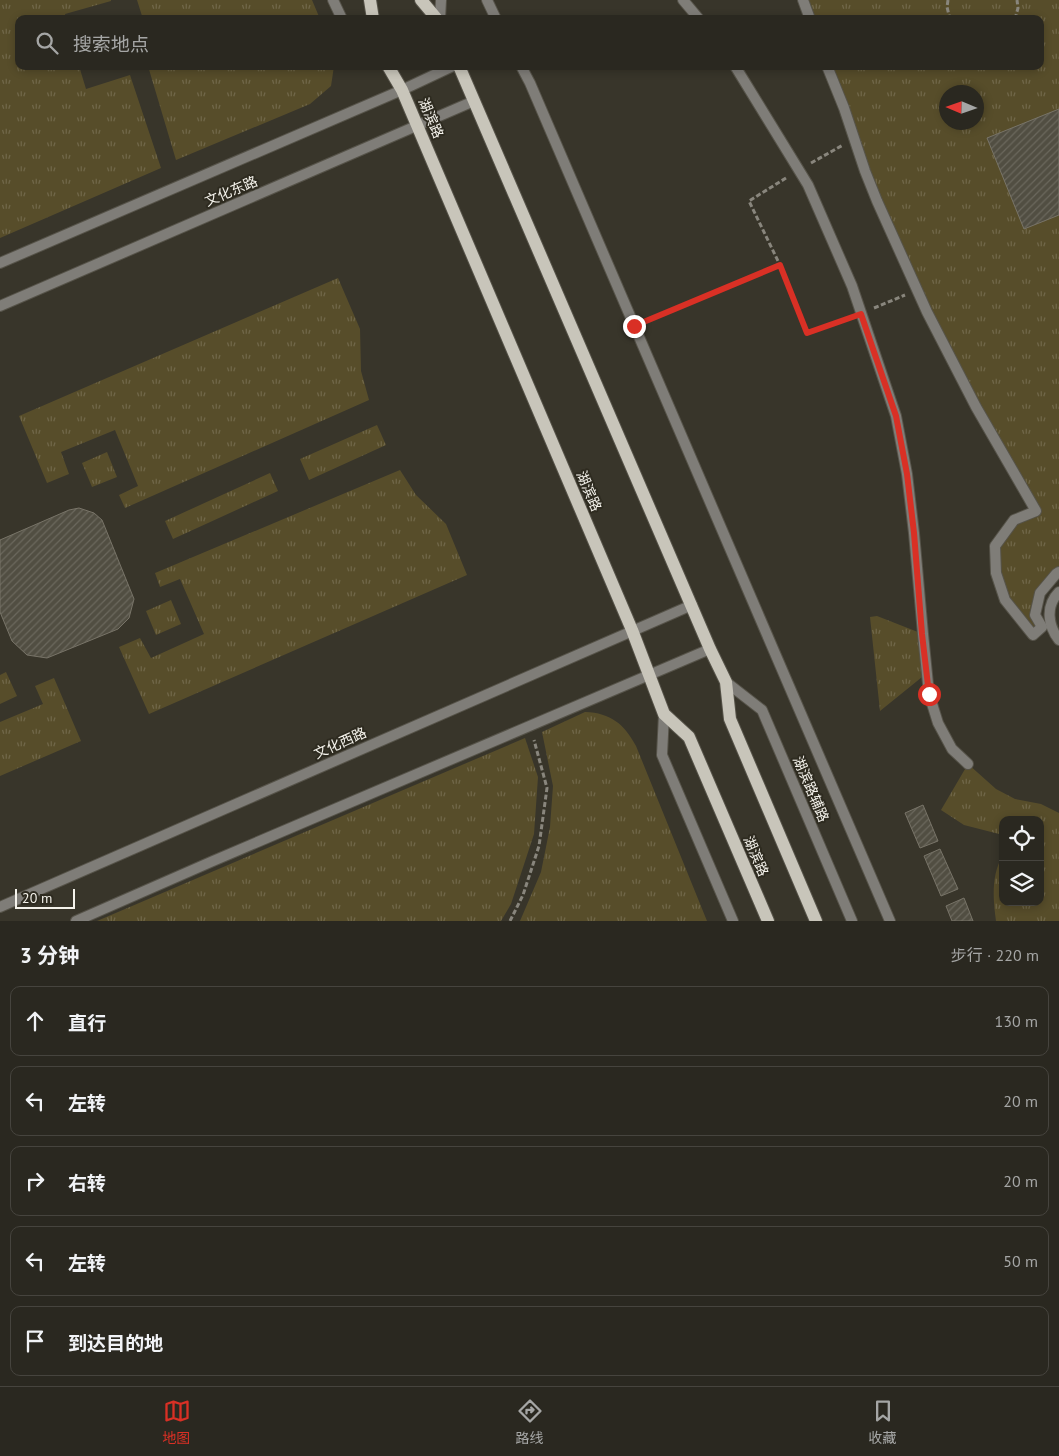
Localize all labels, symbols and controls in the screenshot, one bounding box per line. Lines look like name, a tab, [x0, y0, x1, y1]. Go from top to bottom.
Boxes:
search box	[15, 15, 1044, 70]
icon: search	[33, 29, 61, 57]
text: 搜索地点	[73, 32, 149, 56]
north arrow	[939, 85, 984, 130]
street label: 湖滨路	[415, 95, 447, 141]
street label: 文化东路	[202, 172, 260, 210]
route end	[623, 315, 646, 338]
street label: 湖滨路	[573, 468, 605, 514]
route start	[918, 683, 941, 706]
street label: 文化西路	[311, 723, 369, 763]
street label: 湖滨路辅路	[789, 753, 833, 825]
map controls	[999, 816, 1044, 906]
button: locate	[999, 816, 1044, 861]
street label: 湖滨路	[740, 833, 772, 879]
button: layers	[999, 861, 1044, 906]
scale bar	[15, 886, 75, 909]
text: 20 m	[22, 889, 52, 907]
text: 3 分钟	[20, 942, 79, 969]
text: 步行 · 220 m	[951, 945, 1039, 965]
icon: ahead	[21, 1007, 49, 1035]
text: 直行	[68, 1011, 106, 1035]
text: 130 m	[995, 1011, 1038, 1031]
icon: left	[21, 1087, 49, 1115]
text: 左转	[68, 1091, 106, 1115]
text: 20 m	[1003, 1091, 1038, 1111]
icon: right	[21, 1167, 49, 1195]
text: 右转	[68, 1171, 106, 1195]
text: 20 m	[1003, 1171, 1038, 1191]
icon: left	[21, 1247, 49, 1275]
text: 左转	[68, 1251, 106, 1275]
text: 50 m	[1003, 1251, 1038, 1271]
icon: arrive	[21, 1327, 49, 1355]
text: 到达目的地	[68, 1331, 163, 1355]
tab: 地图	[163, 1397, 191, 1447]
tab: 路线	[516, 1397, 544, 1447]
tab: 收藏	[869, 1397, 897, 1447]

